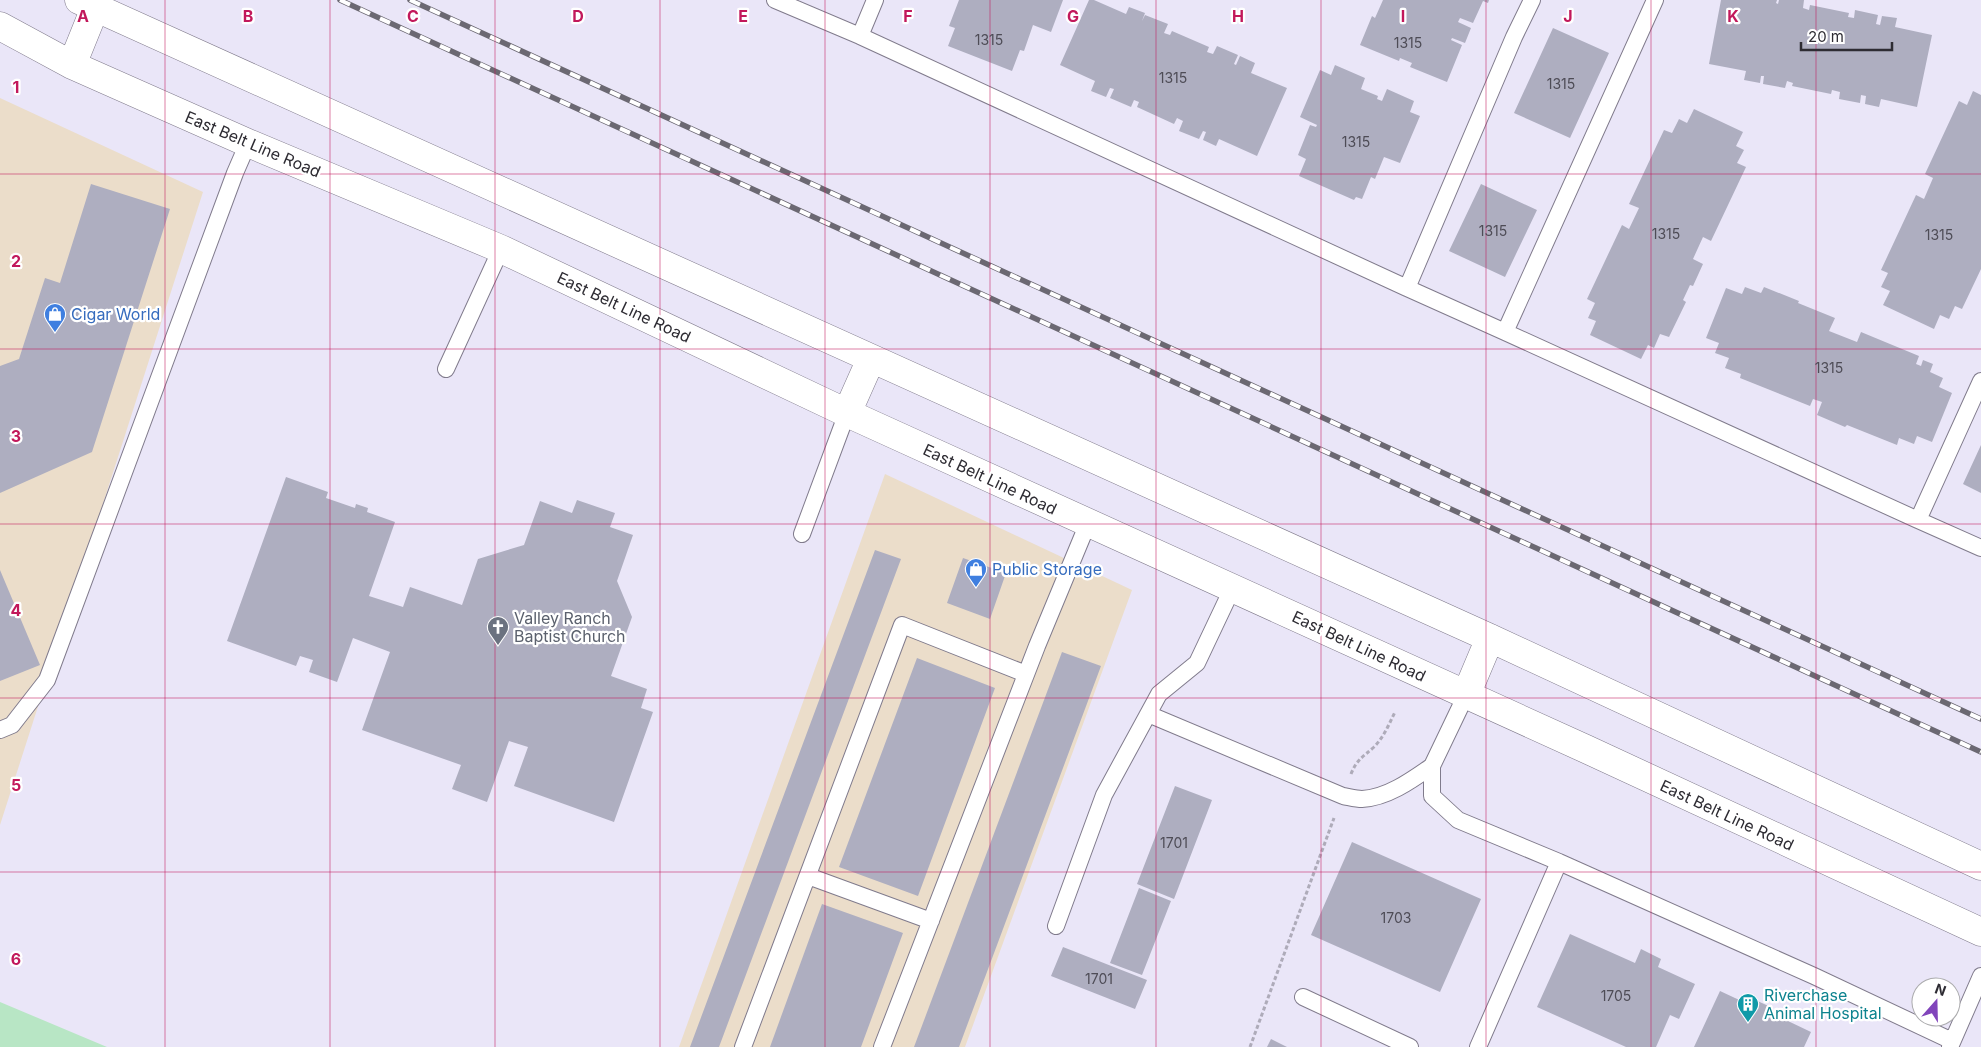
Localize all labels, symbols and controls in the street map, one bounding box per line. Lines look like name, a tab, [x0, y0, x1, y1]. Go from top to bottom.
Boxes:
text: A	[77, 6, 89, 26]
text: B	[243, 6, 253, 26]
text: C	[407, 6, 419, 26]
text: D	[572, 6, 584, 26]
text: E	[738, 6, 748, 26]
text: F	[903, 6, 913, 26]
text: G	[1067, 6, 1079, 26]
text: H	[1232, 6, 1244, 26]
text: I	[1401, 6, 1405, 26]
text: J	[1563, 6, 1573, 26]
text: K	[1727, 6, 1739, 26]
scale bar	[1801, 20, 1892, 52]
text: 20 m	[1808, 27, 1844, 46]
house number: 1315	[975, 31, 1003, 48]
house number: 1315	[1394, 34, 1422, 51]
house number: 1315	[1159, 69, 1187, 86]
house number: 1315	[1547, 75, 1575, 92]
text: 1	[13, 77, 19, 97]
street label: East Belt Line Road	[182, 106, 324, 182]
house number: 1315	[1342, 133, 1370, 150]
house number: 1315	[1479, 222, 1507, 239]
house number: 1315	[1652, 225, 1680, 242]
house number: 1315	[1925, 226, 1953, 243]
text: 2	[11, 251, 21, 271]
street label: East Belt Line Road	[554, 267, 694, 347]
shop icon: Cigar World	[43, 302, 67, 333]
place label: Cigar World	[71, 304, 160, 324]
house number: 1315	[1815, 359, 1843, 376]
text: 3	[11, 426, 21, 446]
street label: East Belt Line Road	[920, 439, 1060, 519]
shop icon: Public Storage	[964, 557, 988, 588]
place label: Public Storage	[992, 559, 1102, 579]
text: 4	[11, 600, 22, 620]
street label: East Belt Line Road	[1289, 606, 1429, 686]
place label: Valley Ranch Baptist Church	[514, 608, 626, 646]
church icon: Valley Ranch Baptist Church	[486, 615, 510, 646]
text: 5	[11, 775, 21, 795]
street label: East Belt Line Road	[1657, 775, 1797, 855]
house number: 1701	[1160, 834, 1188, 851]
house number: 1703	[1381, 909, 1411, 926]
text: 6	[11, 949, 21, 969]
house number: 1701	[1085, 970, 1113, 987]
north arrow	[1911, 977, 1961, 1027]
text: N	[1933, 980, 1949, 999]
place label: Riverchase Animal Hospital	[1764, 985, 1882, 1023]
house number: 1705	[1601, 987, 1631, 1004]
building icon: Riverchase Animal Hospital	[1736, 992, 1760, 1023]

